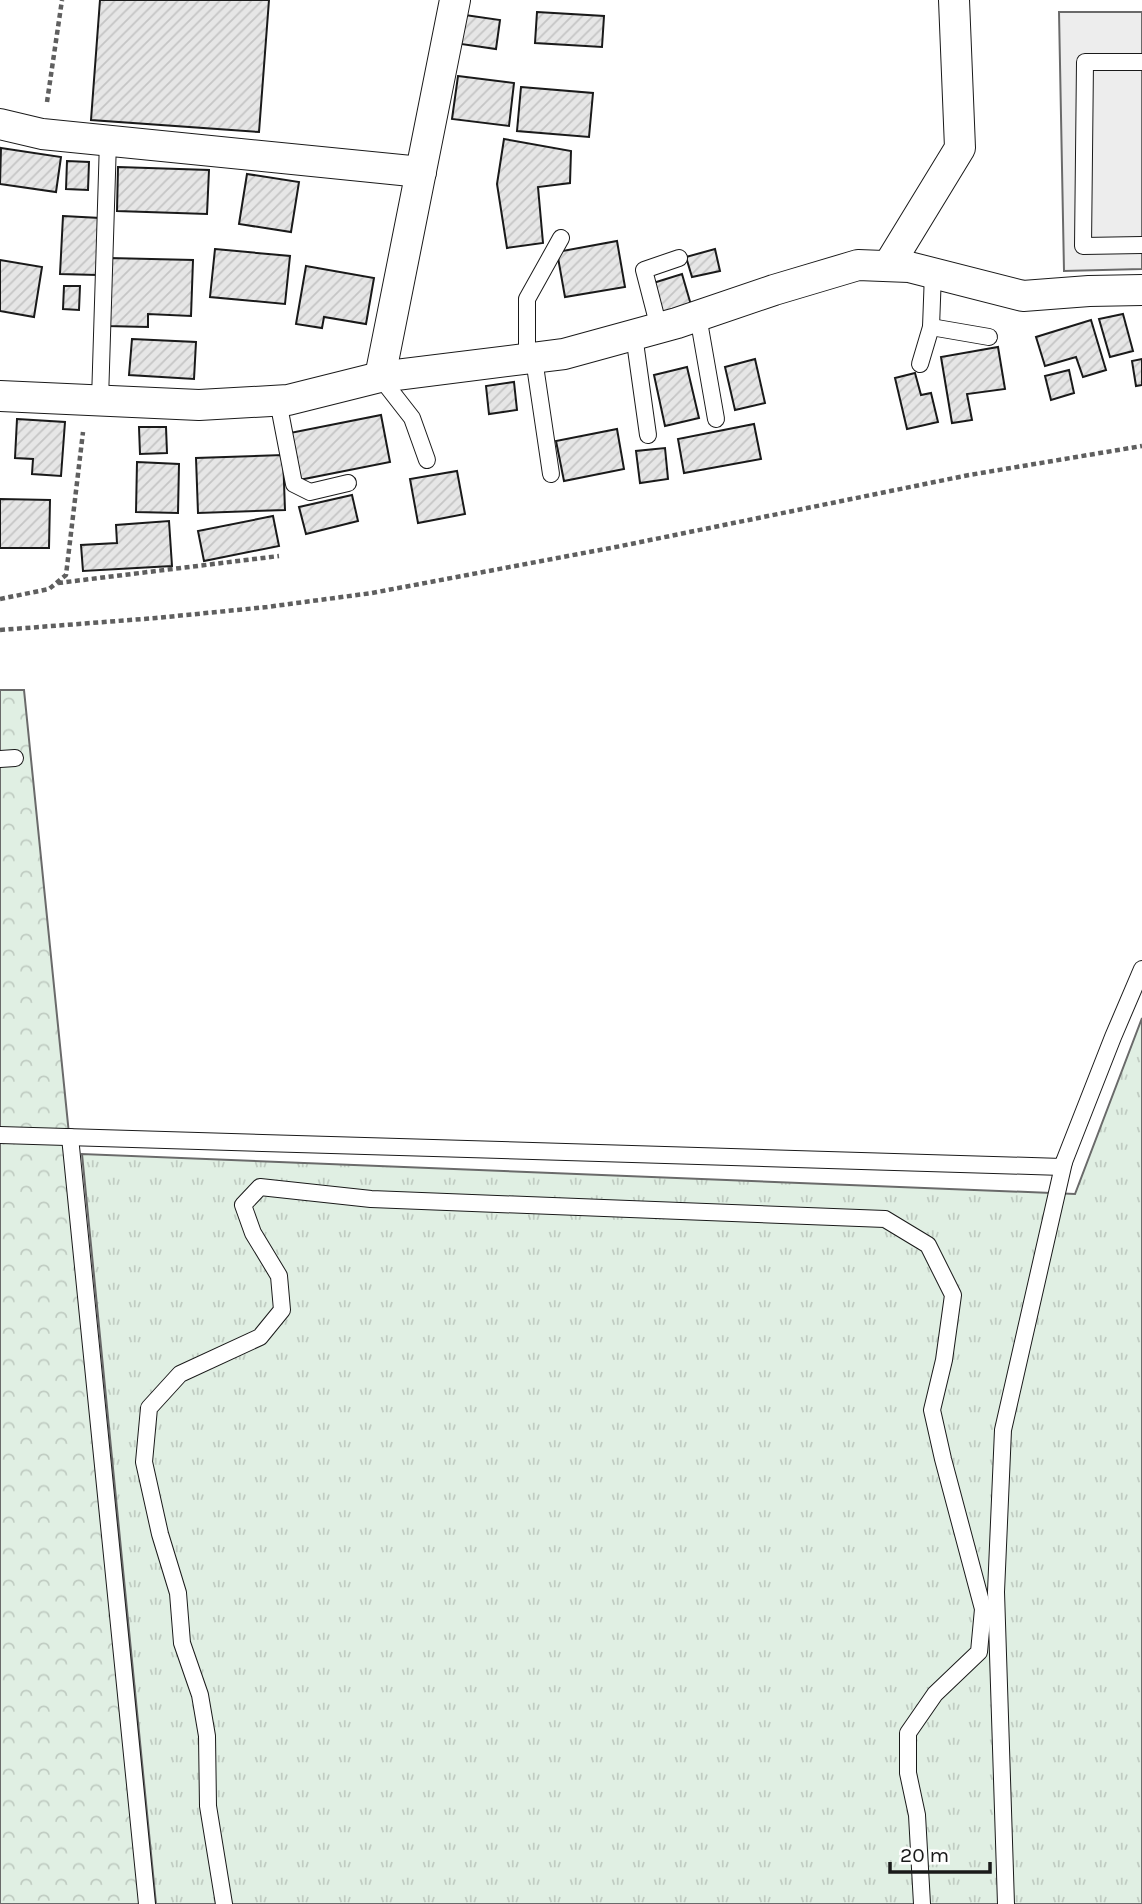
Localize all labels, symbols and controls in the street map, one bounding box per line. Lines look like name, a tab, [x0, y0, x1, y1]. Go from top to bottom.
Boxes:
scale bar	[890, 1830, 990, 1874]
text: 20 m	[900, 1843, 949, 1867]

